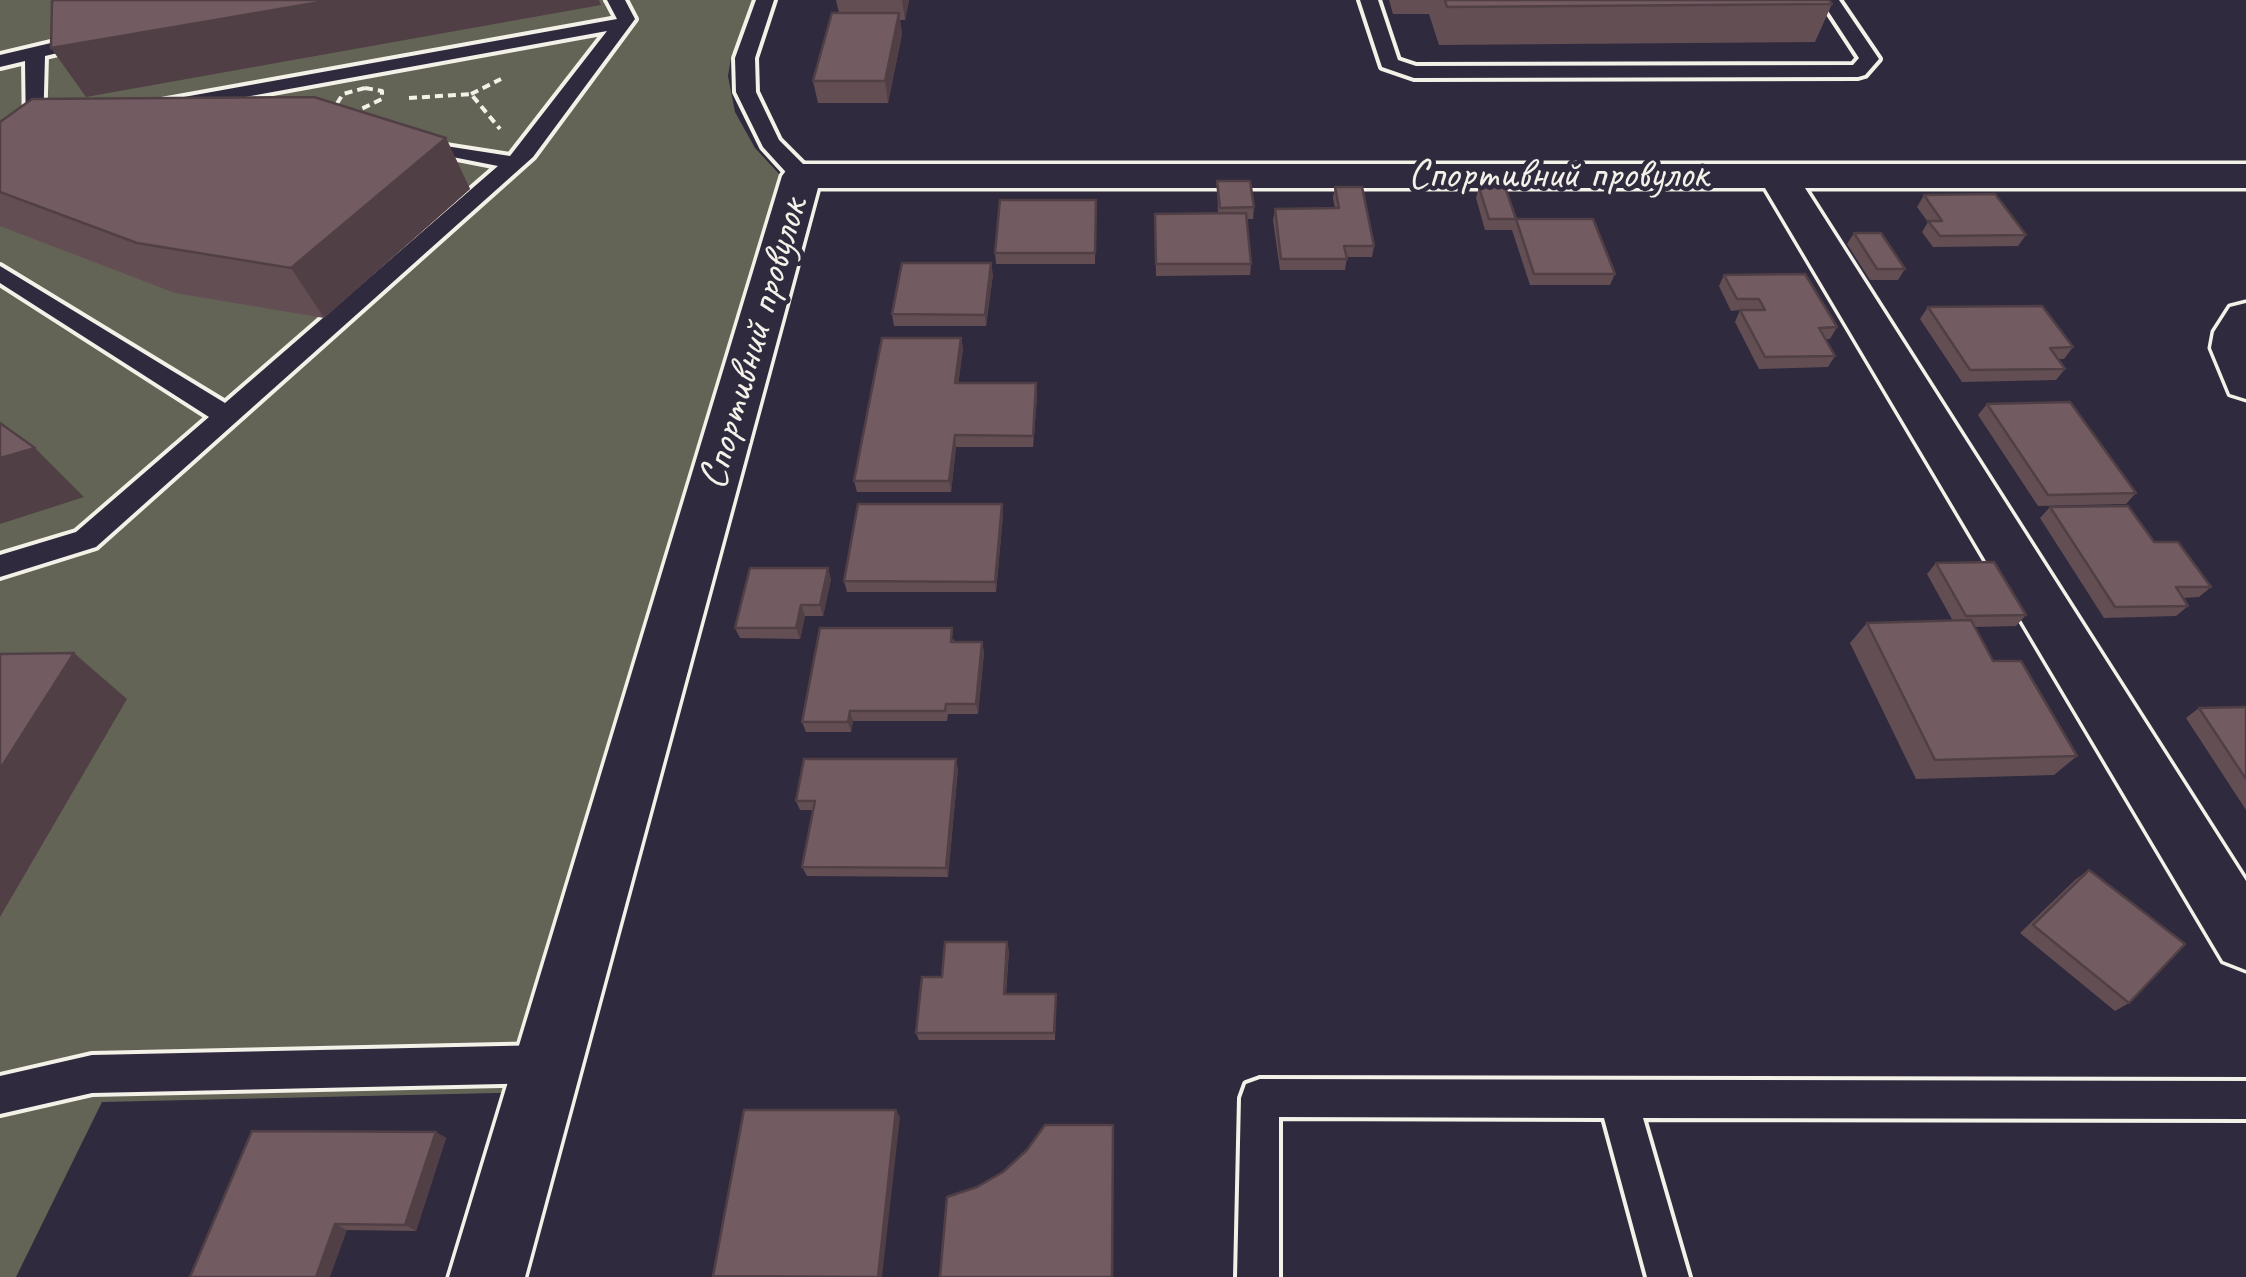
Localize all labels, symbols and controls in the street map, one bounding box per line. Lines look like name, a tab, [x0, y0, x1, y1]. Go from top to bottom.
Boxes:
street label: Спортивний провулок	[1408, 151, 1708, 201]
street label: Спортивний провулок	[688, 193, 820, 495]

